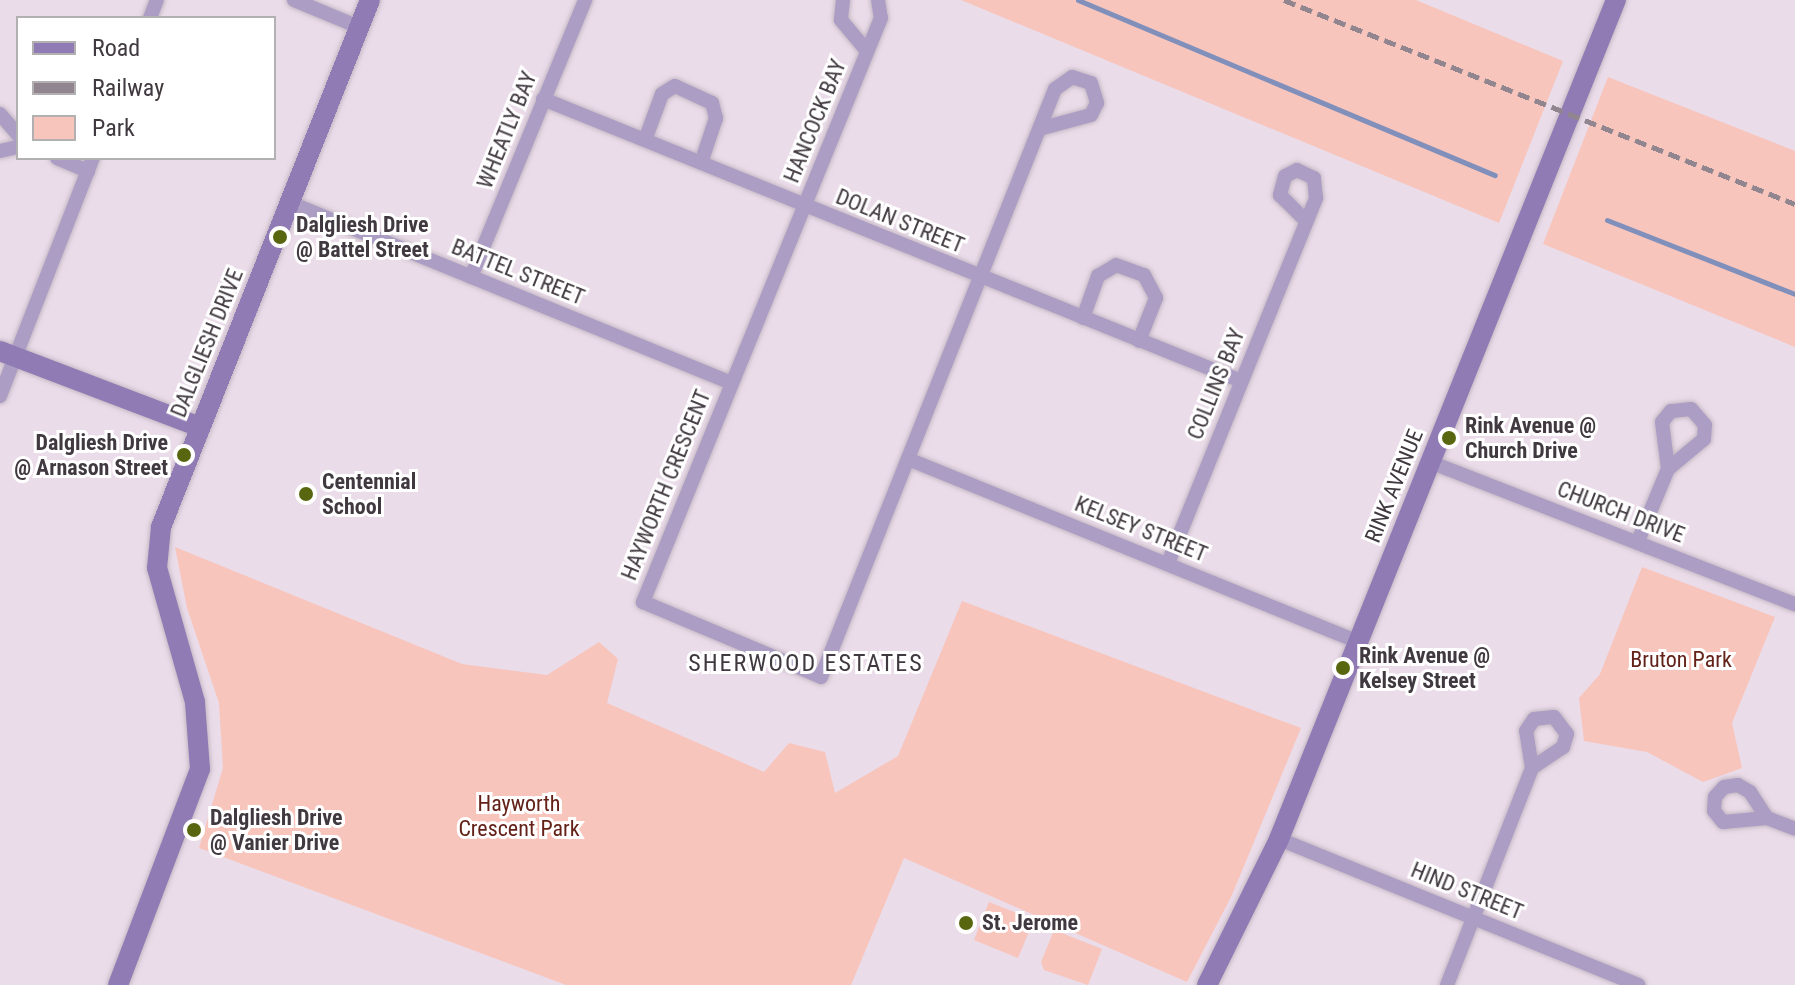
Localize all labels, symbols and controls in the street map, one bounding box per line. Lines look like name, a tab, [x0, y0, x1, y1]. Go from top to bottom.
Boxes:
legend	[16, 16, 276, 160]
text: Road	[92, 34, 140, 62]
street label: HANCOCK BAY	[778, 56, 852, 186]
street label: WHEATLY BAY	[472, 68, 542, 192]
text: Railway	[92, 74, 164, 102]
text: Park	[92, 114, 135, 142]
street label: DOLAN STREET	[832, 183, 968, 259]
place label: Dalgliesh Drive @ Battel Street	[296, 211, 429, 262]
marker: Dalgliesh Drive @ Battel Street	[271, 228, 289, 246]
street label: BATTEL STREET	[448, 233, 588, 311]
street label: DALGLIESH DRIVE	[165, 265, 249, 421]
street label: COLLINS BAY	[1182, 325, 1250, 443]
street label: HAYWORTH CRESCENT	[616, 386, 716, 584]
place label: Rink Avenue @ Church Drive	[1465, 412, 1596, 464]
street label: RINK AVENUE	[1359, 426, 1429, 546]
place label: Dalgliesh Drive @ Arnason Street	[14, 429, 168, 480]
marker: Rink Avenue @ Church Drive	[1440, 429, 1458, 447]
marker: Dalgliesh Drive @ Arnason Street	[175, 446, 193, 464]
place label: Centennial School	[322, 468, 416, 520]
street label: CHURCH DRIVE	[1554, 476, 1688, 548]
marker: Centennial School	[297, 485, 315, 503]
street label: KELSEY STREET	[1071, 490, 1211, 568]
place label: Rink Avenue @ Kelsey Street	[1359, 642, 1490, 694]
park label: Bruton Park	[1630, 647, 1732, 673]
district label: SHERWOOD ESTATES	[688, 650, 924, 678]
marker: Rink Avenue @ Kelsey Street	[1334, 659, 1352, 677]
park label: Hayworth Crescent Park	[458, 790, 580, 842]
place label: Dalgliesh Drive @ Vanier Drive	[210, 804, 342, 856]
marker: Dalgliesh Drive @ Vanier Drive	[185, 821, 203, 839]
street label: HIND STREET	[1407, 857, 1527, 925]
place label: St. Jerome	[982, 910, 1078, 936]
marker: St. Jerome	[957, 914, 975, 932]

